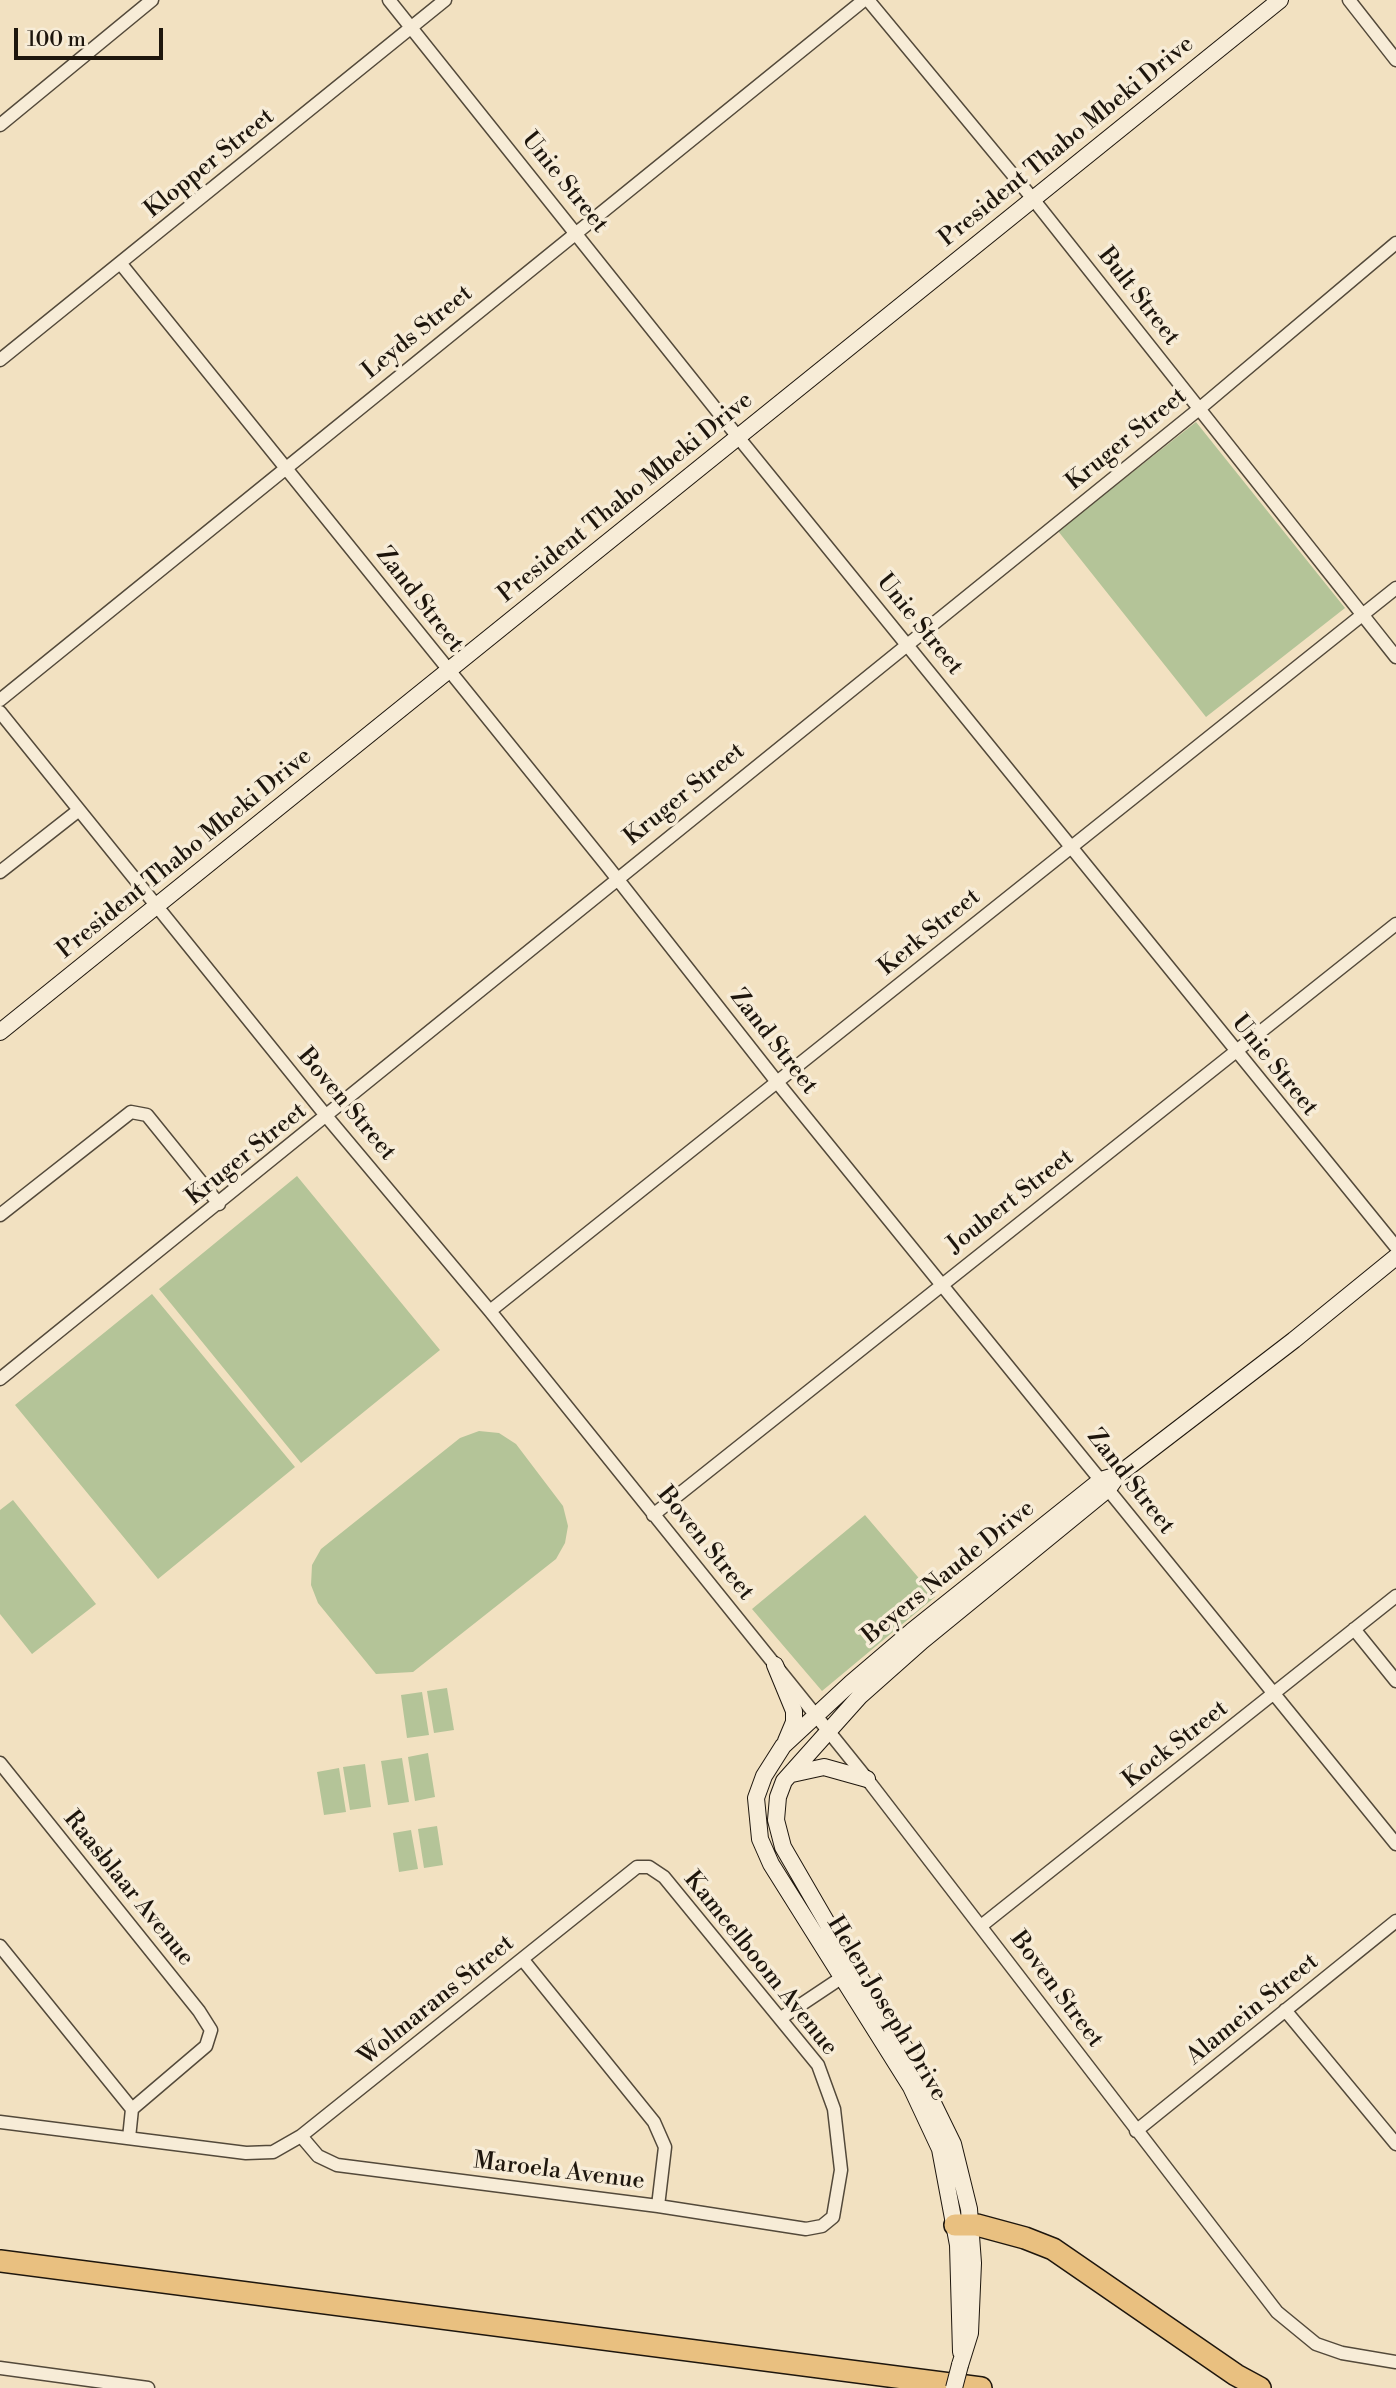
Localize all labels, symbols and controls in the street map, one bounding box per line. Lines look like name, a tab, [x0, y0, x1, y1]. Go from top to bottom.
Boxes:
scale bar	[18, 14, 166, 58]
text: 100 m	[27, 27, 86, 53]
street label: President Thabo Mbeki Drive	[934, 30, 1200, 254]
street label: Klopper Street	[139, 103, 281, 225]
street label: Unie Street	[515, 127, 613, 239]
street label: Bult Street	[1091, 242, 1185, 352]
street label: Leyds Street	[357, 280, 479, 386]
street label: Kruger Street	[1061, 383, 1193, 497]
street label: President Thabo Mbeki Drive	[493, 386, 759, 610]
street label: Zand Street	[369, 542, 469, 658]
street label: Unie Street	[870, 569, 968, 681]
street label: Kruger Street	[619, 738, 751, 852]
street label: President Thabo Mbeki Drive	[52, 742, 318, 966]
street label: Kerk Street	[873, 883, 987, 983]
street label: Zand Street	[723, 984, 823, 1100]
street label: Unie Street	[1225, 1010, 1323, 1122]
street label: Boven Street	[291, 1043, 401, 1167]
street label: Kruger Street	[181, 1098, 313, 1212]
street label: Joubert Street	[942, 1144, 1080, 1260]
street label: Zand Street	[1080, 1424, 1180, 1540]
street label: Boven Street	[650, 1481, 760, 1607]
street label: Beyers Naude Drive	[857, 1495, 1041, 1651]
street label: Kock Street	[1118, 1695, 1234, 1795]
street label: Raasblaar Avenue	[57, 1806, 199, 1972]
street label: Kameelboom Avenue	[677, 1866, 843, 2062]
street label: Helen Joseph Drive	[819, 1911, 953, 2107]
street label: Boven Street	[1003, 1926, 1109, 2054]
street label: Wolmarans Street	[354, 1930, 520, 2072]
street label: Alamein Street	[1181, 1948, 1325, 2072]
street label: Maroela Avenue	[472, 2147, 646, 2197]

